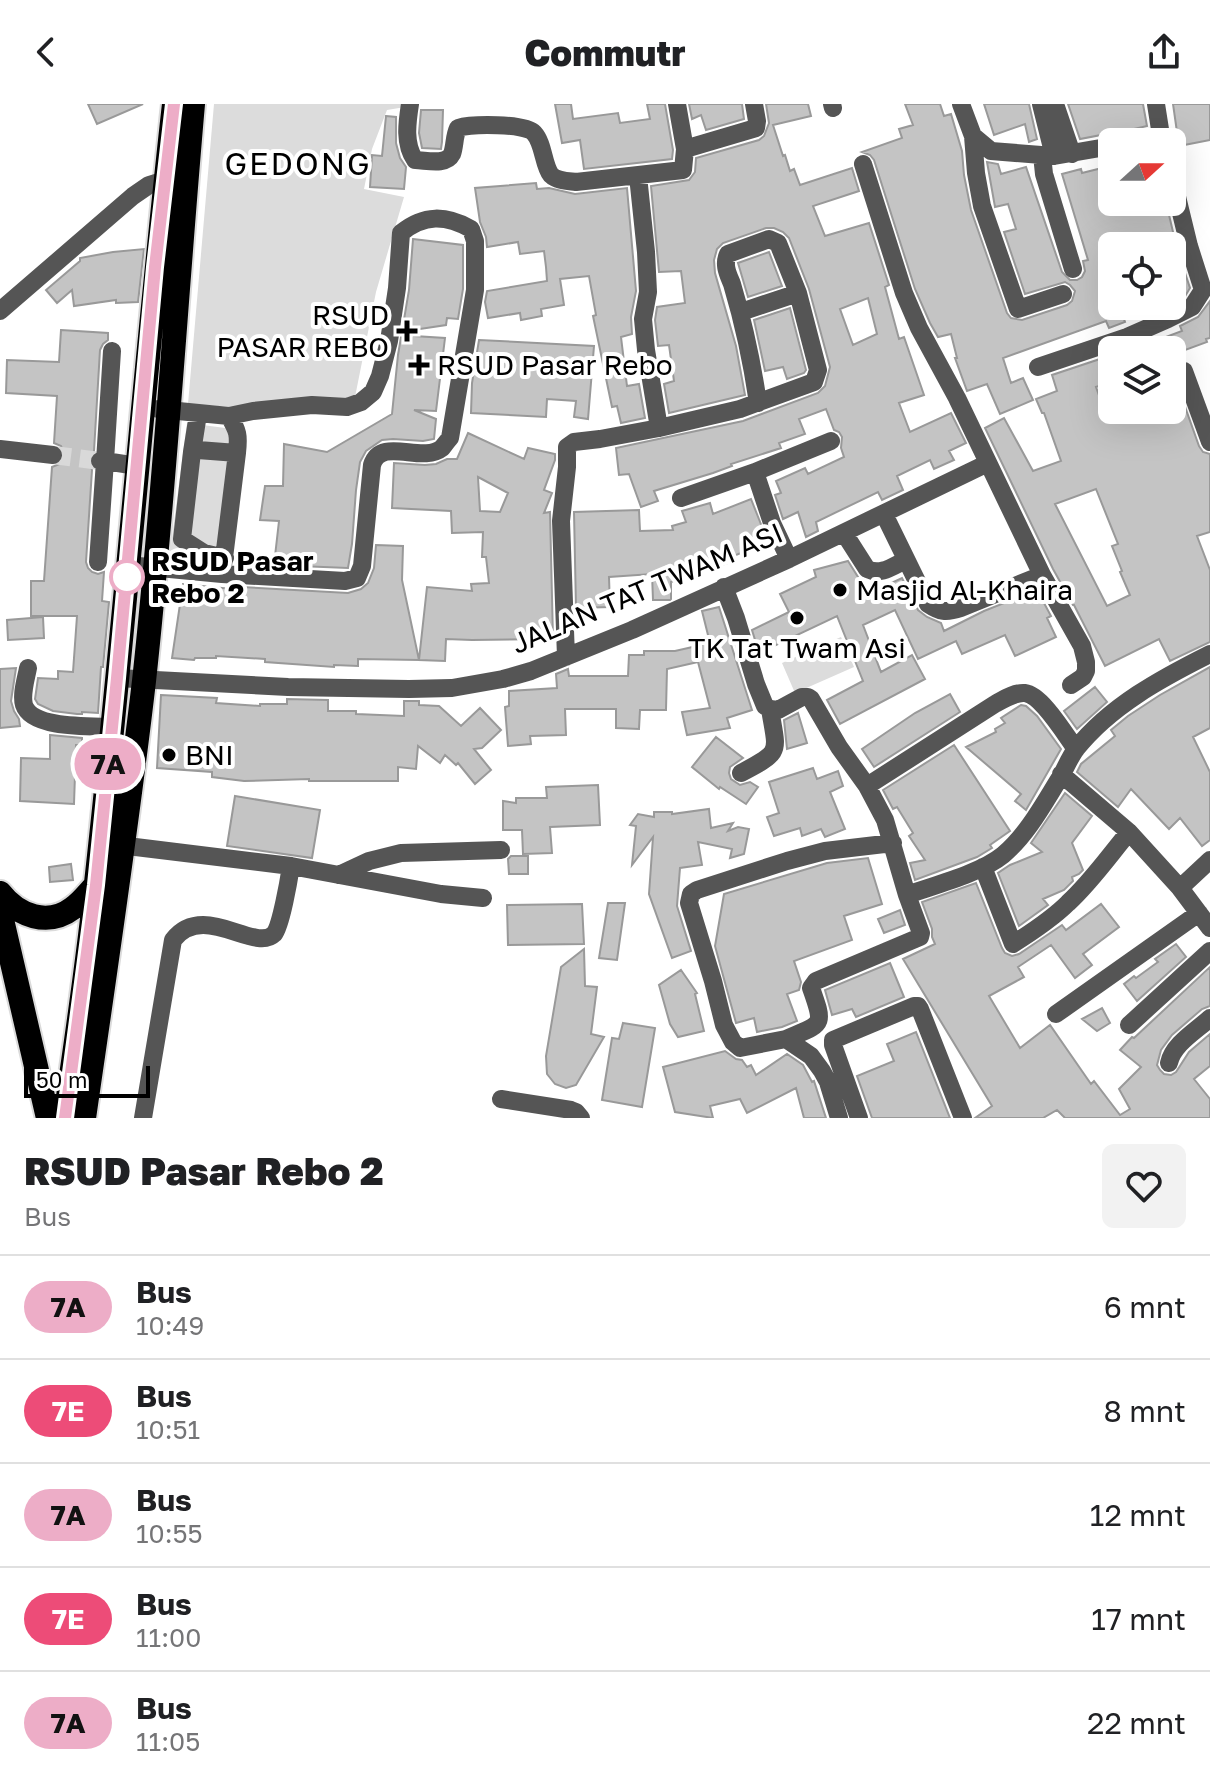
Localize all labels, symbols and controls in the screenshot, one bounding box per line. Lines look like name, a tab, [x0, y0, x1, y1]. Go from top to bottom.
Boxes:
icon: back	[24, 30, 68, 74]
icon: share	[1142, 30, 1186, 74]
text: Commutr	[525, 31, 685, 74]
north arrow	[1098, 128, 1186, 216]
map controls	[1098, 128, 1186, 424]
district label: GEDONG	[224, 144, 372, 182]
button: locate	[1098, 232, 1186, 320]
place label: RSUD PASAR REBO	[217, 298, 389, 363]
marker: RSUD PASAR REBO	[396, 320, 418, 342]
button: layers	[1098, 336, 1186, 424]
place label: RSUD Pasar Rebo	[437, 348, 672, 381]
marker: RSUD Pasar Rebo	[408, 354, 430, 376]
street label: JALAN TAT TWAM ASI	[506, 515, 788, 660]
place label: RSUD Pasar Rebo 2	[151, 544, 314, 609]
marker: RSUD Pasar Rebo 2	[110, 560, 144, 594]
place label: Masjid Al-Khaira	[856, 573, 1073, 606]
marker: Masjid Al-Khaira	[831, 581, 849, 599]
marker: TK Tat Twam Asi	[788, 609, 806, 627]
place label: TK Tat Twam Asi	[688, 631, 906, 664]
line badge: 7A	[72, 738, 144, 790]
place label: BNI	[185, 738, 234, 771]
marker: BNI	[160, 746, 178, 764]
text: 7A	[90, 747, 126, 780]
scale bar	[24, 1062, 150, 1098]
text: 50 m	[36, 1066, 87, 1093]
button: heart	[1102, 1144, 1186, 1228]
text: RSUD Pasar Rebo 2	[24, 1148, 384, 1193]
text: Bus	[24, 1201, 71, 1232]
text: Bus	[136, 1274, 192, 1310]
text: 6 mnt	[1104, 1289, 1186, 1325]
text: 7A	[50, 1290, 86, 1323]
text: 10:49	[136, 1310, 204, 1341]
text: Bus	[136, 1378, 192, 1414]
text: 8 mnt	[1104, 1393, 1186, 1429]
text: 7E	[52, 1394, 84, 1427]
text: 10:51	[136, 1414, 200, 1445]
text: Bus	[136, 1482, 192, 1518]
text: 12 mnt	[1090, 1497, 1186, 1533]
text: 7A	[50, 1498, 86, 1531]
text: 10:55	[136, 1518, 203, 1549]
text: Bus	[136, 1586, 192, 1622]
text: 17 mnt	[1091, 1601, 1186, 1637]
text: 7E	[52, 1602, 84, 1635]
text: 11:00	[136, 1622, 201, 1653]
text: Bus	[136, 1690, 192, 1726]
text: 22 mnt	[1087, 1705, 1186, 1741]
text: 7A	[50, 1706, 86, 1739]
text: 11:05	[136, 1726, 200, 1757]

